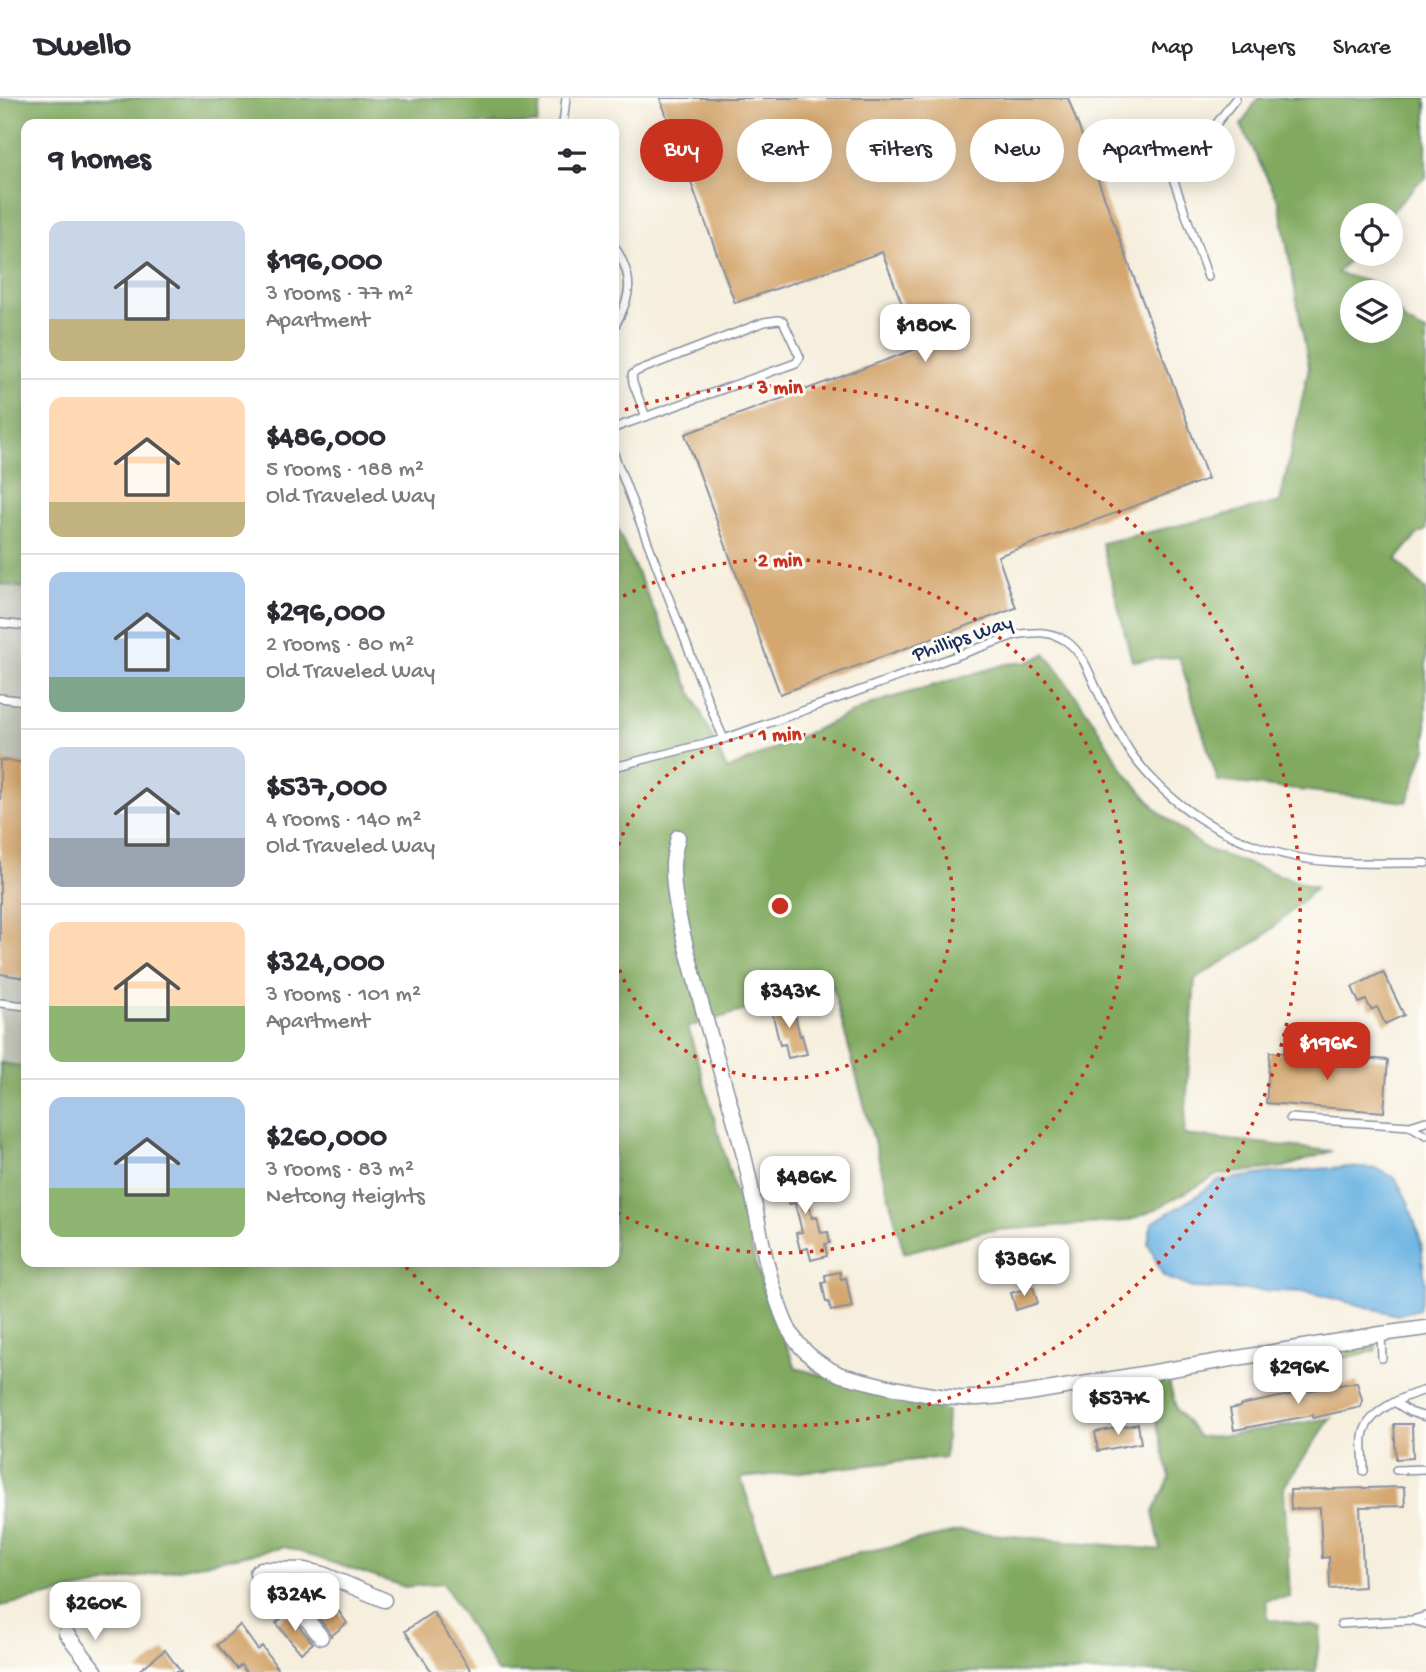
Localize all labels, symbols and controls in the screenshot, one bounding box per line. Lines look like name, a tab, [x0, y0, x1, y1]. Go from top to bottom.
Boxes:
text: Dwello	[35, 29, 131, 67]
text: Map	[1151, 34, 1193, 63]
text: Layers	[1231, 34, 1295, 63]
text: Share	[1333, 34, 1391, 63]
chip: Buy	[640, 119, 723, 182]
chip: Rent	[737, 119, 832, 182]
chip: Filters	[846, 119, 956, 182]
chip: New	[970, 119, 1064, 182]
chip: Apartment	[1078, 119, 1235, 182]
icon: filters	[553, 142, 591, 180]
text: 9 homes	[49, 144, 151, 179]
map controls	[1340, 203, 1403, 343]
button: locate	[1340, 203, 1403, 266]
text: $196,000	[266, 246, 382, 281]
icon: home	[105, 249, 189, 333]
button: layers	[1340, 280, 1403, 343]
text: 3 rooms · 77 m²	[266, 281, 413, 308]
pin: $180K	[876, 304, 974, 364]
text: Apartment	[266, 308, 370, 335]
text: $180K	[896, 313, 954, 340]
text: 3 min	[756, 377, 804, 402]
text: $486,000	[266, 422, 386, 457]
icon: home	[105, 425, 189, 509]
text: 5 rooms · 188 m²	[266, 457, 424, 484]
text: Old Traveled Way	[266, 484, 435, 511]
text: 2 min	[758, 550, 803, 575]
text: $296,000	[266, 597, 385, 632]
icon: home	[105, 600, 189, 684]
street label: Phillips Way	[909, 612, 1016, 669]
text: 2 rooms · 80 m²	[266, 632, 414, 659]
text: Old Traveled Way	[266, 659, 435, 686]
text: 1 min	[758, 724, 802, 749]
text: $537,000	[266, 772, 387, 807]
icon: home	[105, 775, 189, 859]
text: 4 rooms · 140 m²	[266, 807, 421, 834]
text: Old Traveled Way	[266, 834, 435, 861]
centre of rings	[768, 894, 792, 918]
text: $324,000	[266, 947, 384, 982]
icon: home	[105, 950, 189, 1034]
pin: $343K	[740, 970, 838, 1030]
text: $343K	[760, 979, 818, 1006]
text: 3 rooms · 101 m²	[266, 982, 421, 1009]
text: Apartment	[266, 1009, 370, 1036]
pin: $196K	[1278, 1023, 1376, 1082]
text: $196K	[1299, 1031, 1355, 1058]
text: $260,000	[266, 1122, 387, 1157]
icon: home	[105, 1125, 189, 1209]
pin: $486K	[756, 1156, 854, 1216]
text: 3 rooms · 83 m²	[266, 1157, 414, 1184]
text: $486K	[776, 1165, 834, 1192]
text: Netcong Heights	[266, 1184, 425, 1211]
pin: $386K	[975, 1238, 1073, 1298]
text: $386K	[994, 1247, 1054, 1274]
pin: $296K	[1249, 1346, 1347, 1406]
text: $296K	[1269, 1355, 1327, 1382]
pin: $537K	[1069, 1378, 1167, 1437]
text: $537K	[1089, 1386, 1148, 1413]
pin: $324K	[246, 1574, 344, 1633]
pin: $260K	[46, 1582, 144, 1642]
text: $324K	[266, 1582, 324, 1609]
text: $260K	[66, 1591, 125, 1618]

